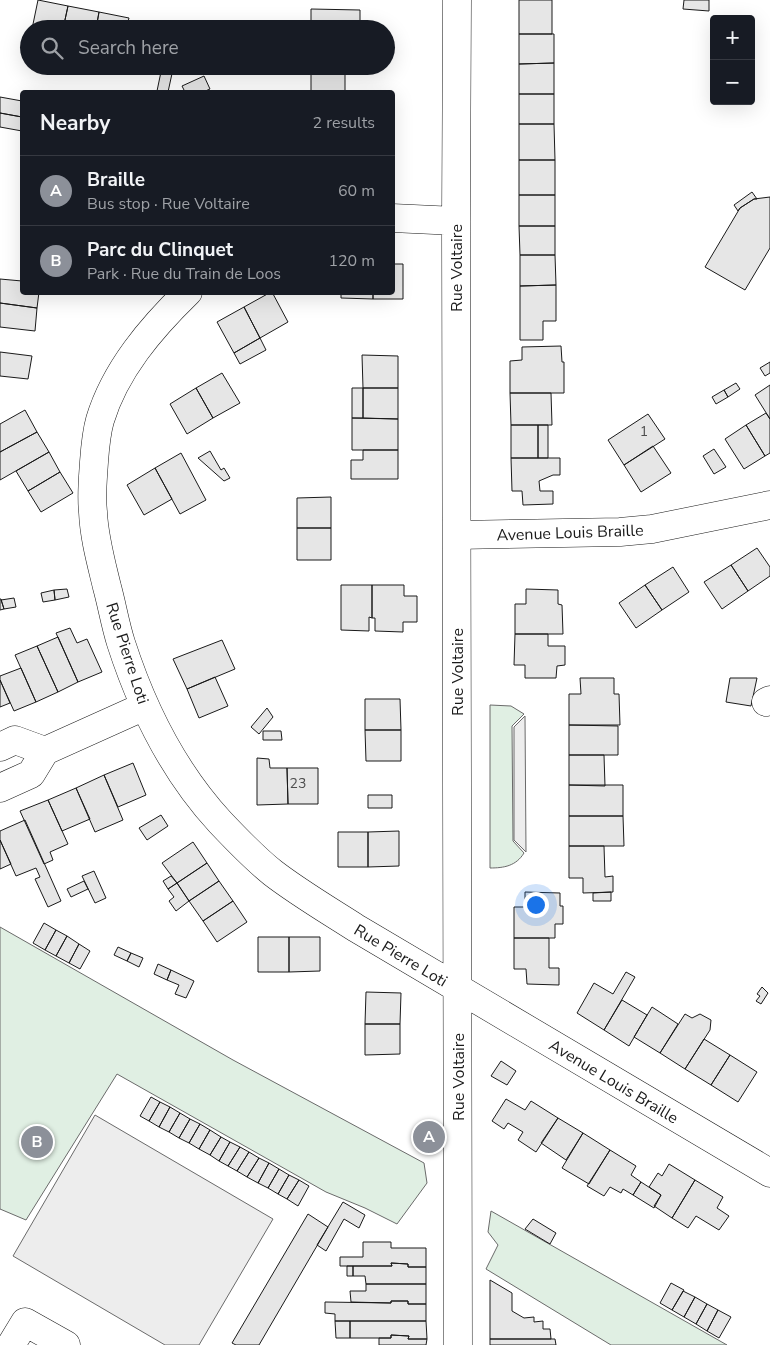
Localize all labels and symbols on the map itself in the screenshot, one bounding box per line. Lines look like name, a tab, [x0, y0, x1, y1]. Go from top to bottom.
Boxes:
street label: Rue Voltaire	[446, 224, 468, 312]
house number: 1	[640, 422, 648, 441]
street label: Avenue Louis Braille	[496, 519, 644, 547]
street label: Rue Pierre Loti	[100, 600, 154, 707]
street label: Rue Voltaire	[447, 628, 469, 716]
house number: 23	[290, 774, 306, 793]
your location	[523, 892, 549, 918]
street label: Rue Pierre Loti	[350, 919, 451, 992]
street label: Rue Voltaire	[448, 1033, 470, 1121]
street label: Avenue Louis Braille	[545, 1035, 682, 1129]
pin: A	[413, 1118, 445, 1156]
pin: B	[21, 1123, 53, 1161]

